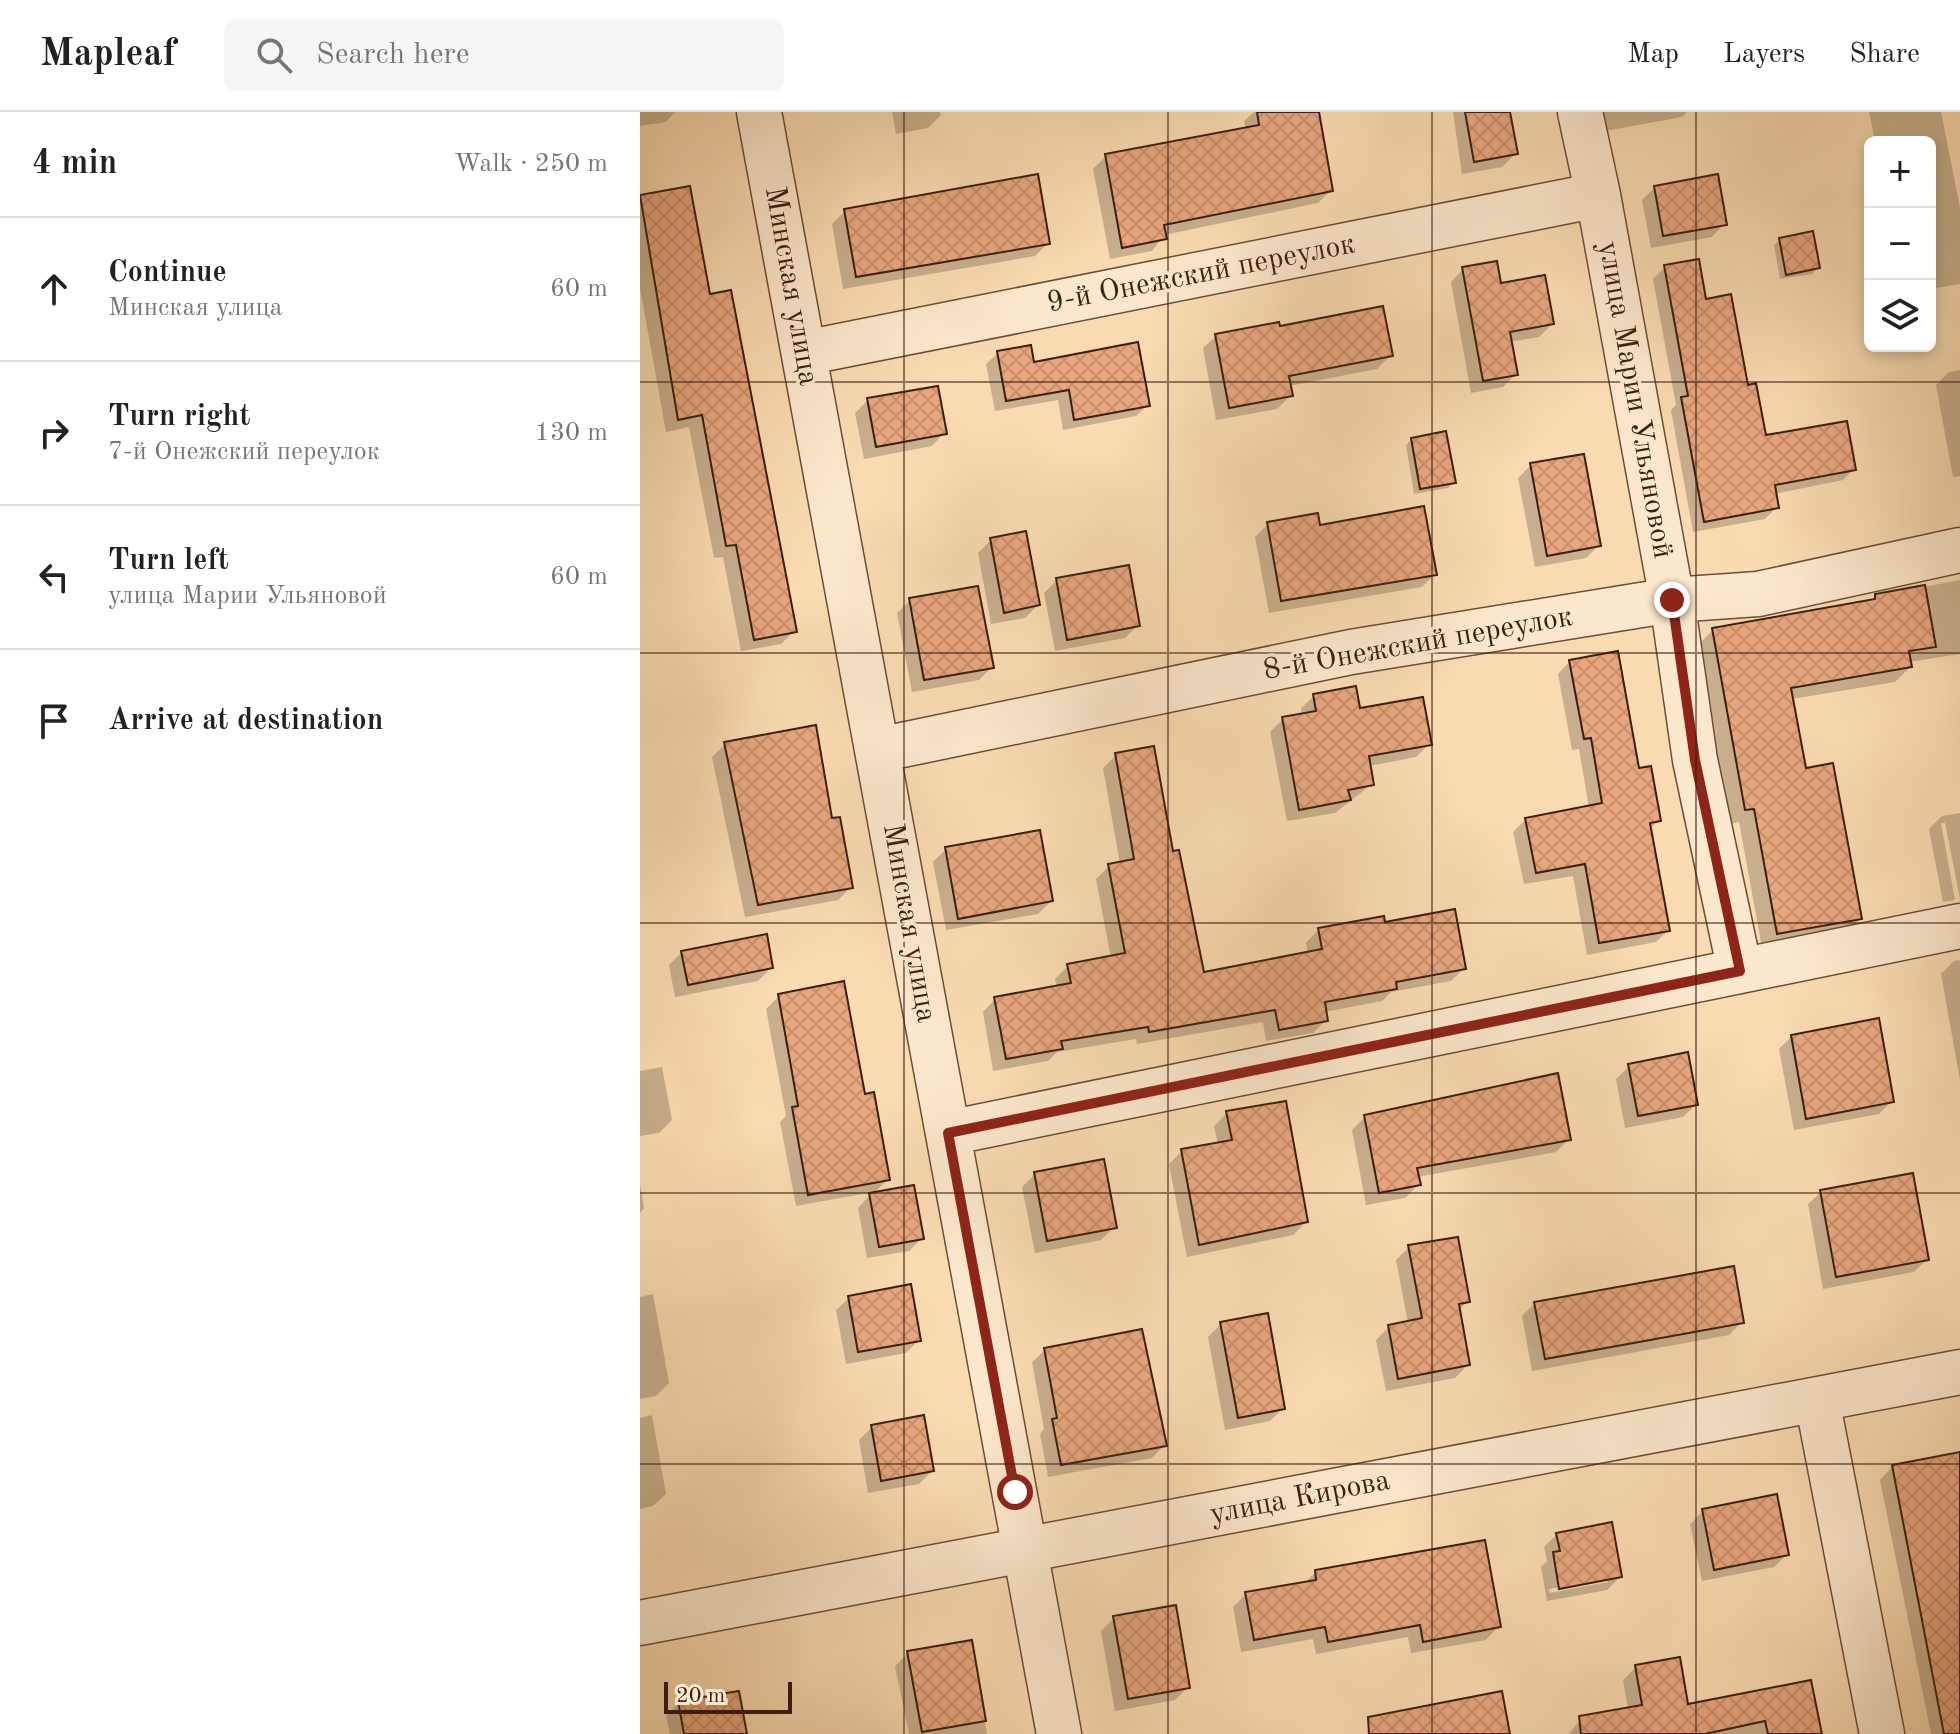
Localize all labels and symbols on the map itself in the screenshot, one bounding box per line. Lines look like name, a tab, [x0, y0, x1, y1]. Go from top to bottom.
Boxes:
street label: Минская улица	[759, 184, 823, 388]
street label: 9-й Онежский переулок	[1044, 229, 1358, 319]
street label: улица Марии Ульяновой	[1592, 239, 1678, 561]
route end	[1654, 582, 1690, 618]
street label: 8-й Онежский переулок	[1261, 602, 1575, 686]
street label: Минская улица	[877, 821, 941, 1025]
street label: улица Кирова	[1207, 1466, 1393, 1530]
route start	[997, 1474, 1033, 1510]
scale bar	[664, 1678, 792, 1714]

